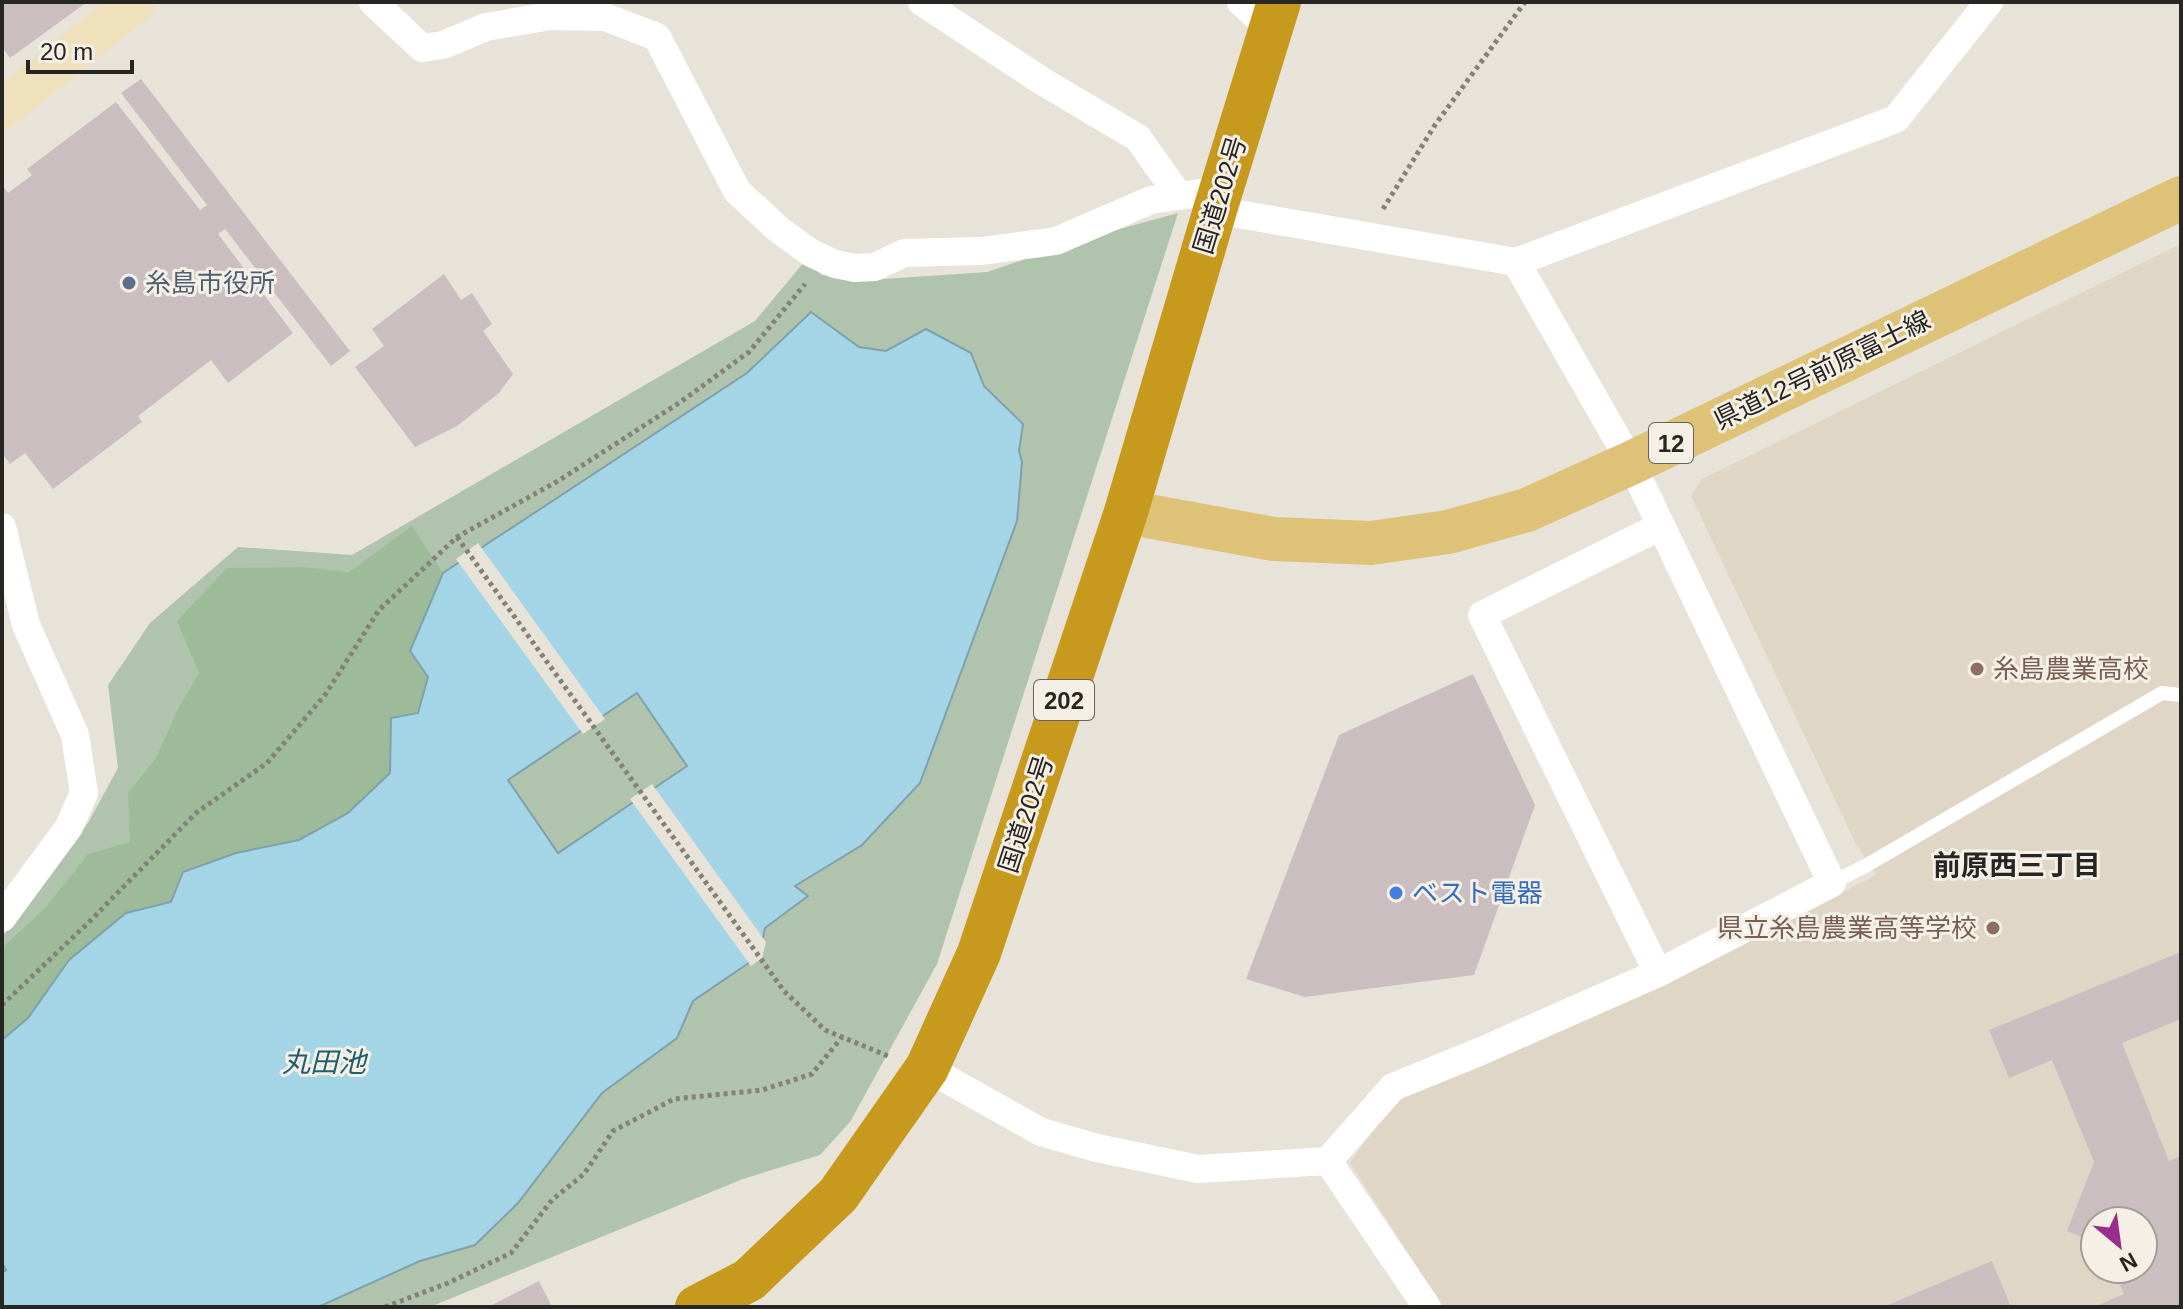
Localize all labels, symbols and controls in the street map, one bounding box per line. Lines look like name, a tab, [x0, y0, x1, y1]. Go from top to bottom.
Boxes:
scale bar	[28, 24, 132, 74]
text: 20 m	[40, 38, 93, 65]
street label: 国道202号	[1188, 133, 1252, 257]
place label: 糸島市役所	[145, 268, 275, 298]
marker: 糸島市役所	[120, 274, 138, 292]
street label: 県道12号前原富士線	[1709, 305, 1935, 435]
road number: 12	[1649, 423, 1693, 463]
place label: 糸島農業高校	[1993, 654, 2149, 684]
marker: 糸島農業高校	[1968, 660, 1986, 678]
road number: 202	[1034, 680, 1094, 720]
street label: 国道202号	[993, 752, 1059, 876]
district label: 前原西三丁目	[1933, 850, 2101, 881]
place label: ベスト電器	[1412, 878, 1543, 908]
marker: ベスト電器	[1387, 884, 1405, 902]
place label: 県立糸島農業高等学校	[1717, 913, 1977, 943]
marker: 県立糸島農業高等学校	[1984, 919, 2002, 937]
water label: 丸田池	[282, 1047, 369, 1078]
north arrow	[2079, 1205, 2159, 1285]
text: N	[2115, 1247, 2141, 1277]

